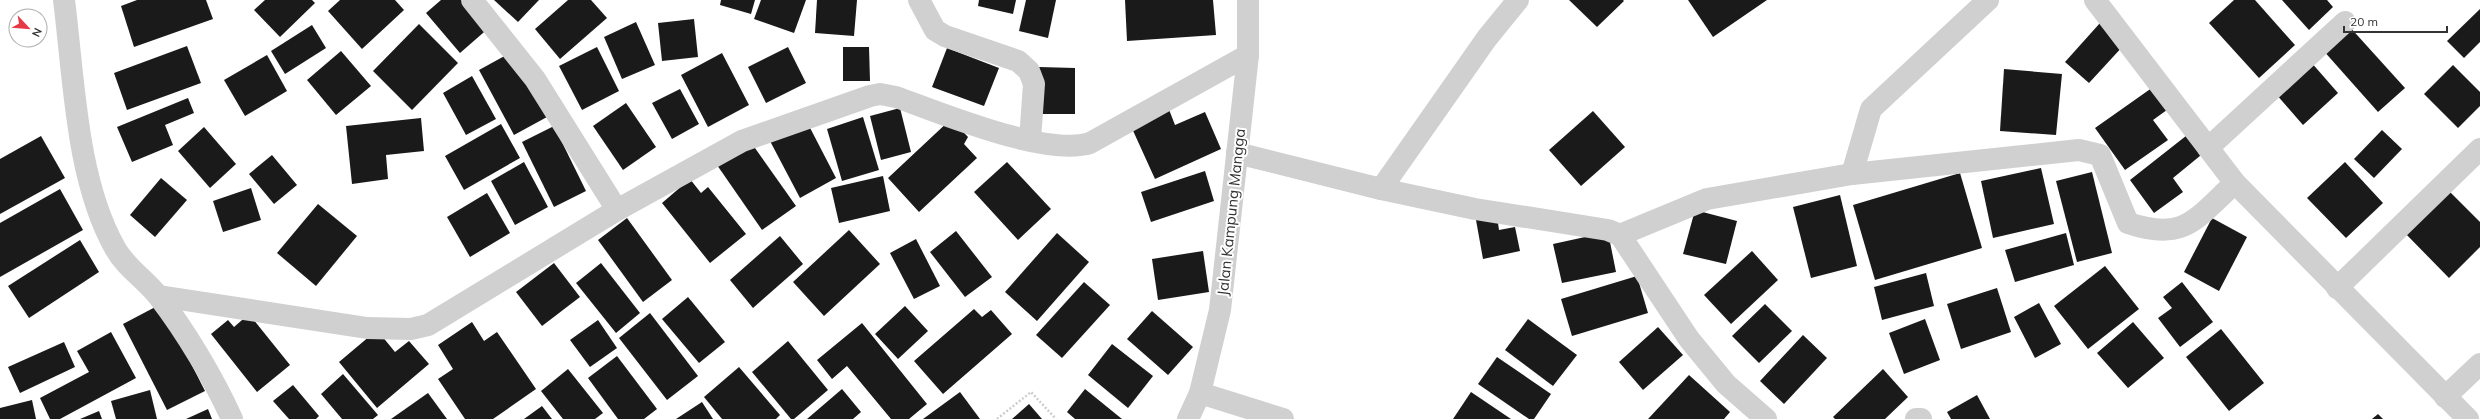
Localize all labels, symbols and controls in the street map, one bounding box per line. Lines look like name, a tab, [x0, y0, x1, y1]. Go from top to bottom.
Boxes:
north arrow	[8, 8, 48, 48]
scale bar	[2344, 8, 2447, 34]
text: 20 m	[2350, 14, 2378, 29]
text: N	[29, 26, 45, 39]
street label: Jalan Kampung Mangga	[1213, 127, 1249, 297]

